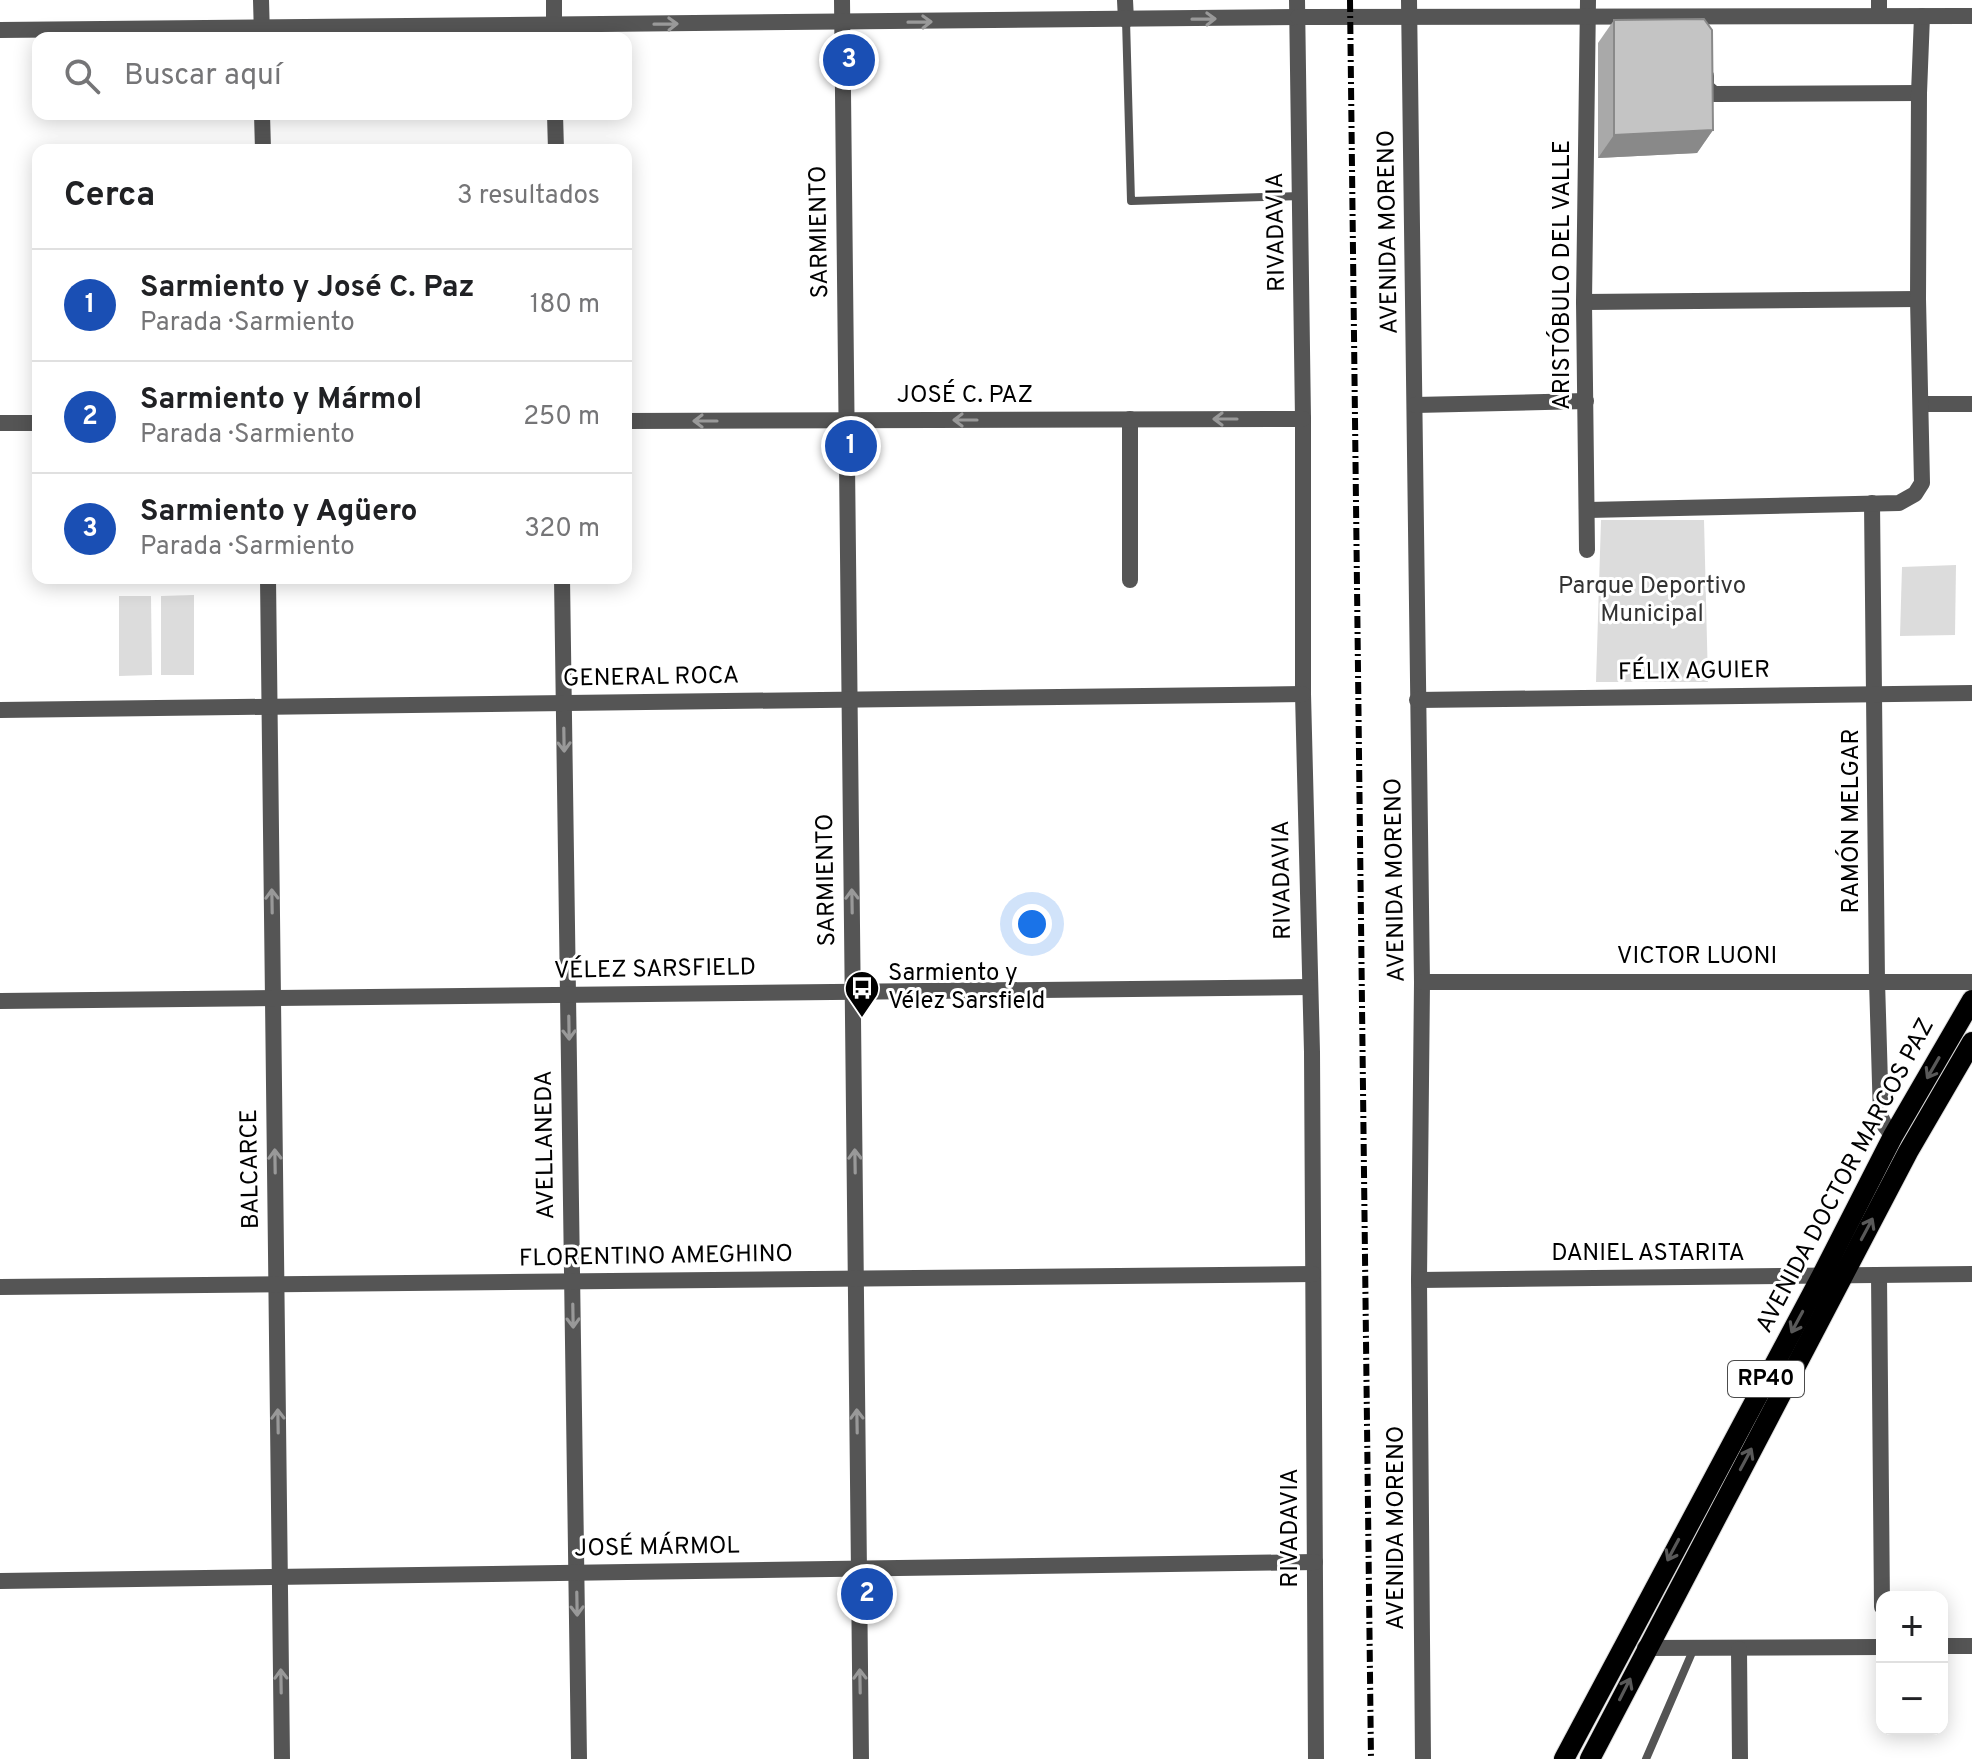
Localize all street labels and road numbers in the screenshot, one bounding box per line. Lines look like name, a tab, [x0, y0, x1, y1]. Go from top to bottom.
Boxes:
street label: AVENIDA MORENO	[1372, 129, 1406, 335]
street label: ARISTÓBULO DEL VALLE	[1546, 140, 1578, 410]
street label: SARMIENTO	[804, 165, 836, 299]
street label: RIVADAVIA	[1261, 172, 1293, 292]
street label: JOSÉ C. PAZ	[897, 379, 1033, 411]
street label: FÉLIX AGUIER	[1618, 654, 1770, 688]
street label: GENERAL ROCA	[563, 661, 739, 695]
street label: RAMÓN MELGAR	[1835, 729, 1867, 913]
street label: AVENIDA MORENO	[1379, 777, 1413, 983]
street label: SARMIENTO	[811, 813, 843, 947]
street label: RIVADAVIA	[1267, 820, 1299, 940]
street label: VICTOR LUONI	[1617, 942, 1777, 972]
street label: VÉLEZ SARSFIELD	[554, 951, 756, 987]
street label: AVENIDA DOCTOR MARCOS PAZ	[1750, 1014, 1942, 1338]
street label: AVELLANEDA	[530, 1070, 562, 1220]
street label: BALCARCE	[235, 1109, 267, 1229]
street label: DANIEL ASTARITA	[1551, 1239, 1745, 1269]
street label: FLORENTINO AMEGHINO	[519, 1240, 793, 1274]
road number: RP40	[1728, 1361, 1804, 1397]
street label: AVENIDA MORENO	[1382, 1426, 1412, 1630]
street label: RIVADAVIA	[1276, 1468, 1306, 1588]
street label: JOSÉ MÁRMOL	[574, 1530, 740, 1564]

